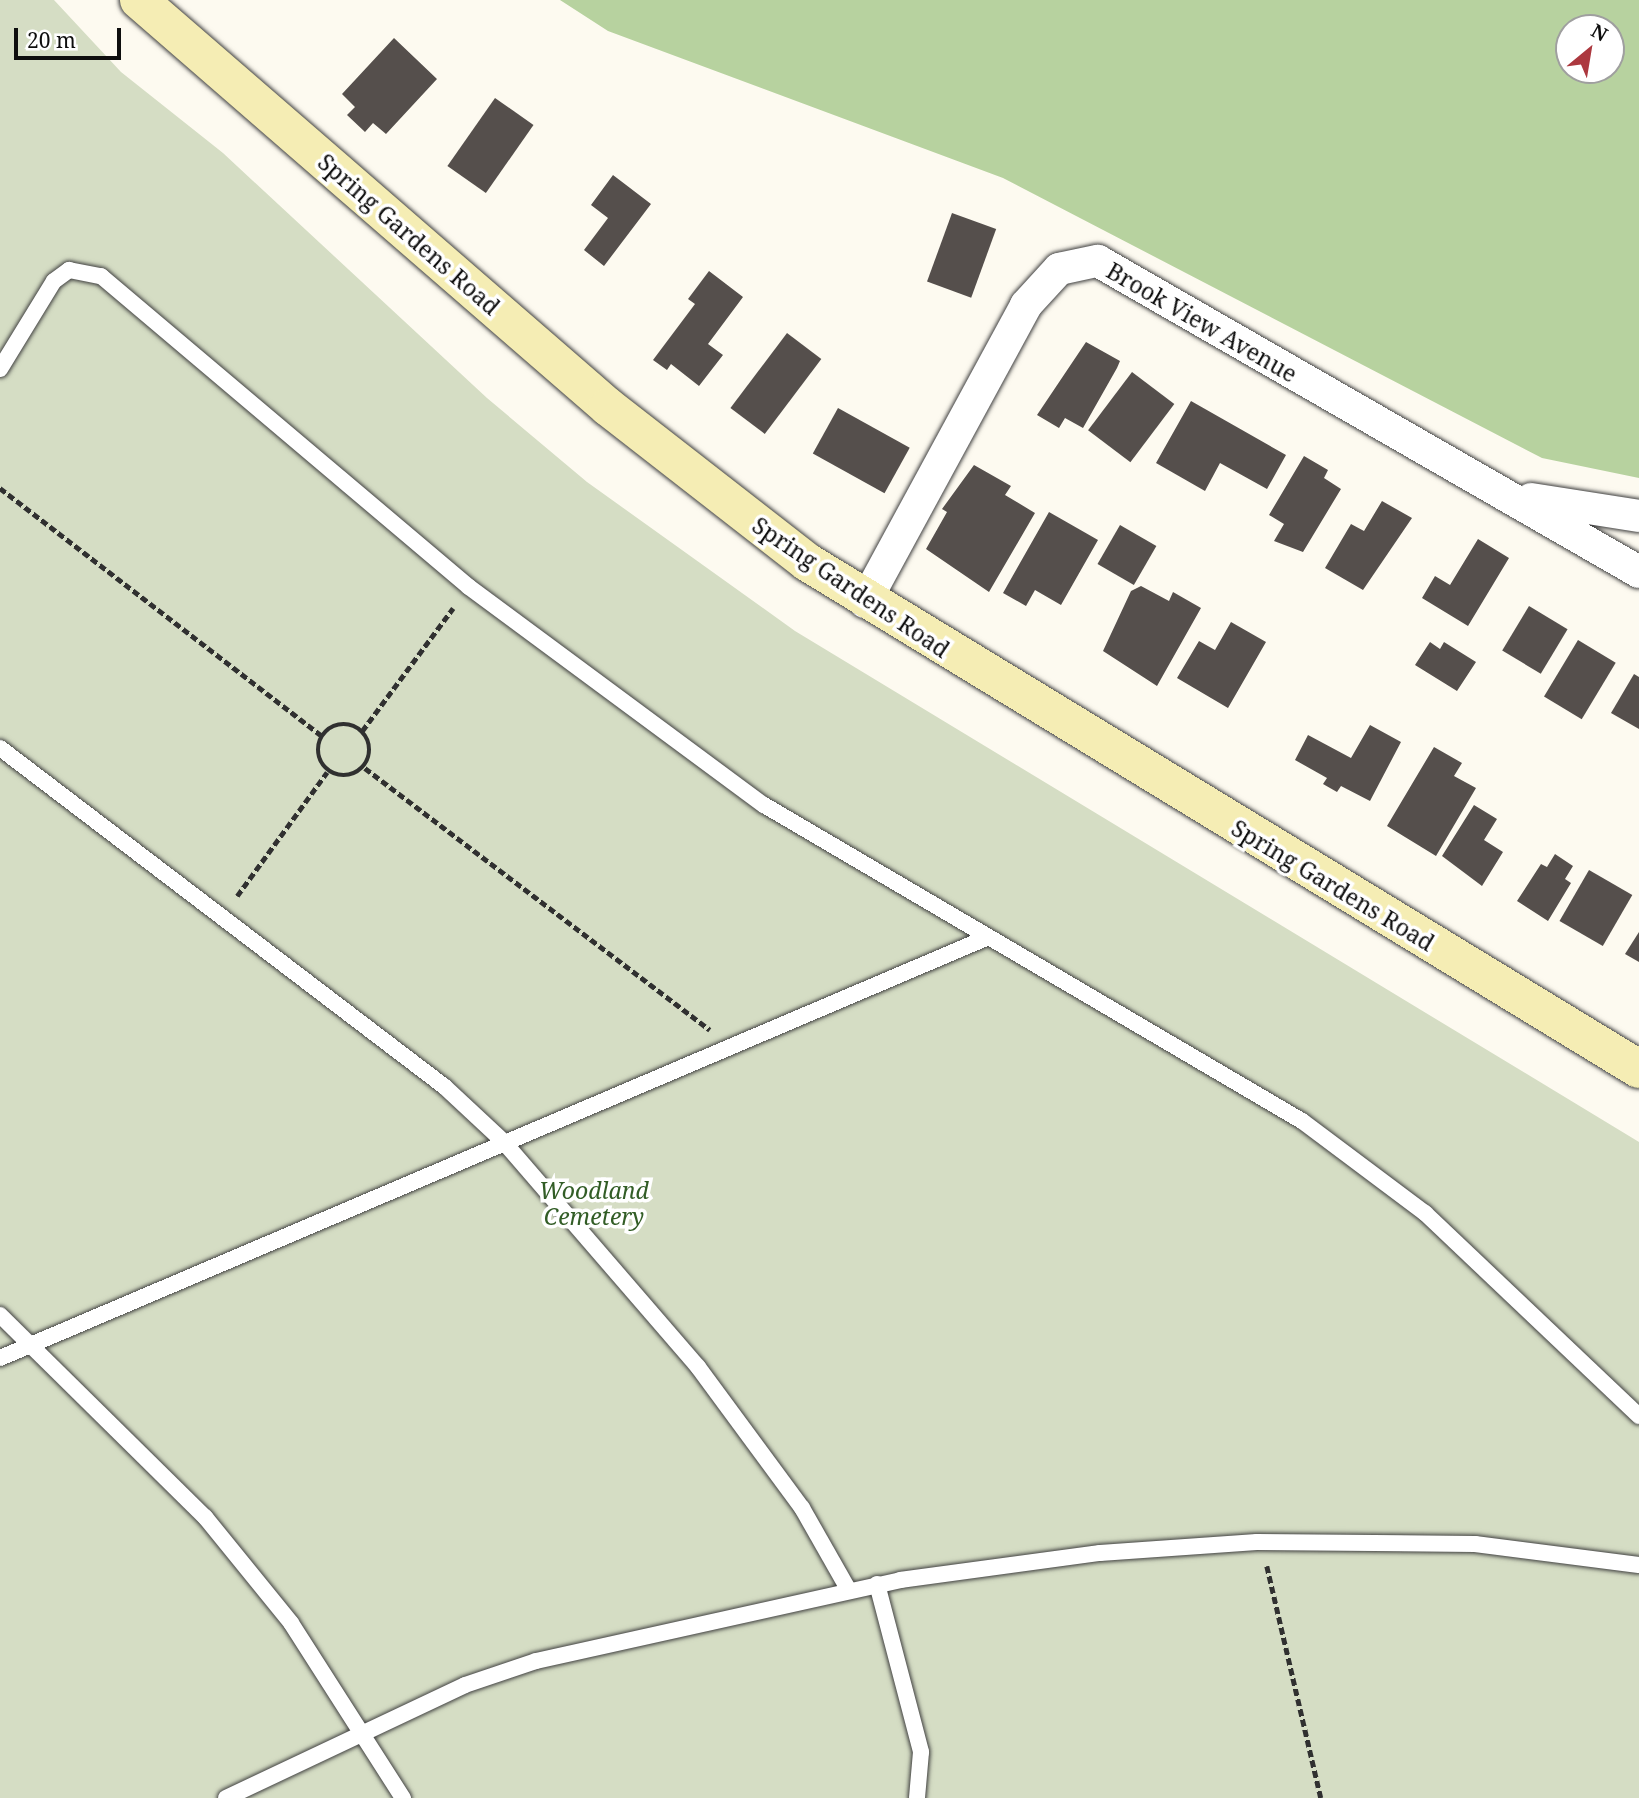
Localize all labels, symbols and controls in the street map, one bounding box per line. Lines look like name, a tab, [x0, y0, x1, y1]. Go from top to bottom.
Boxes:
scale bar	[18, 14, 124, 58]
north arrow	[1555, 14, 1625, 84]
text: N	[1587, 18, 1612, 48]
text: 20 m	[27, 26, 76, 54]
street label: Spring Gardens Road	[313, 148, 505, 320]
street label: Brook View Avenue	[1102, 256, 1302, 388]
street label: Spring Gardens Road	[747, 511, 955, 663]
street label: Spring Gardens Road	[1227, 814, 1439, 956]
park label: Woodland Cemetery	[539, 1176, 649, 1230]

